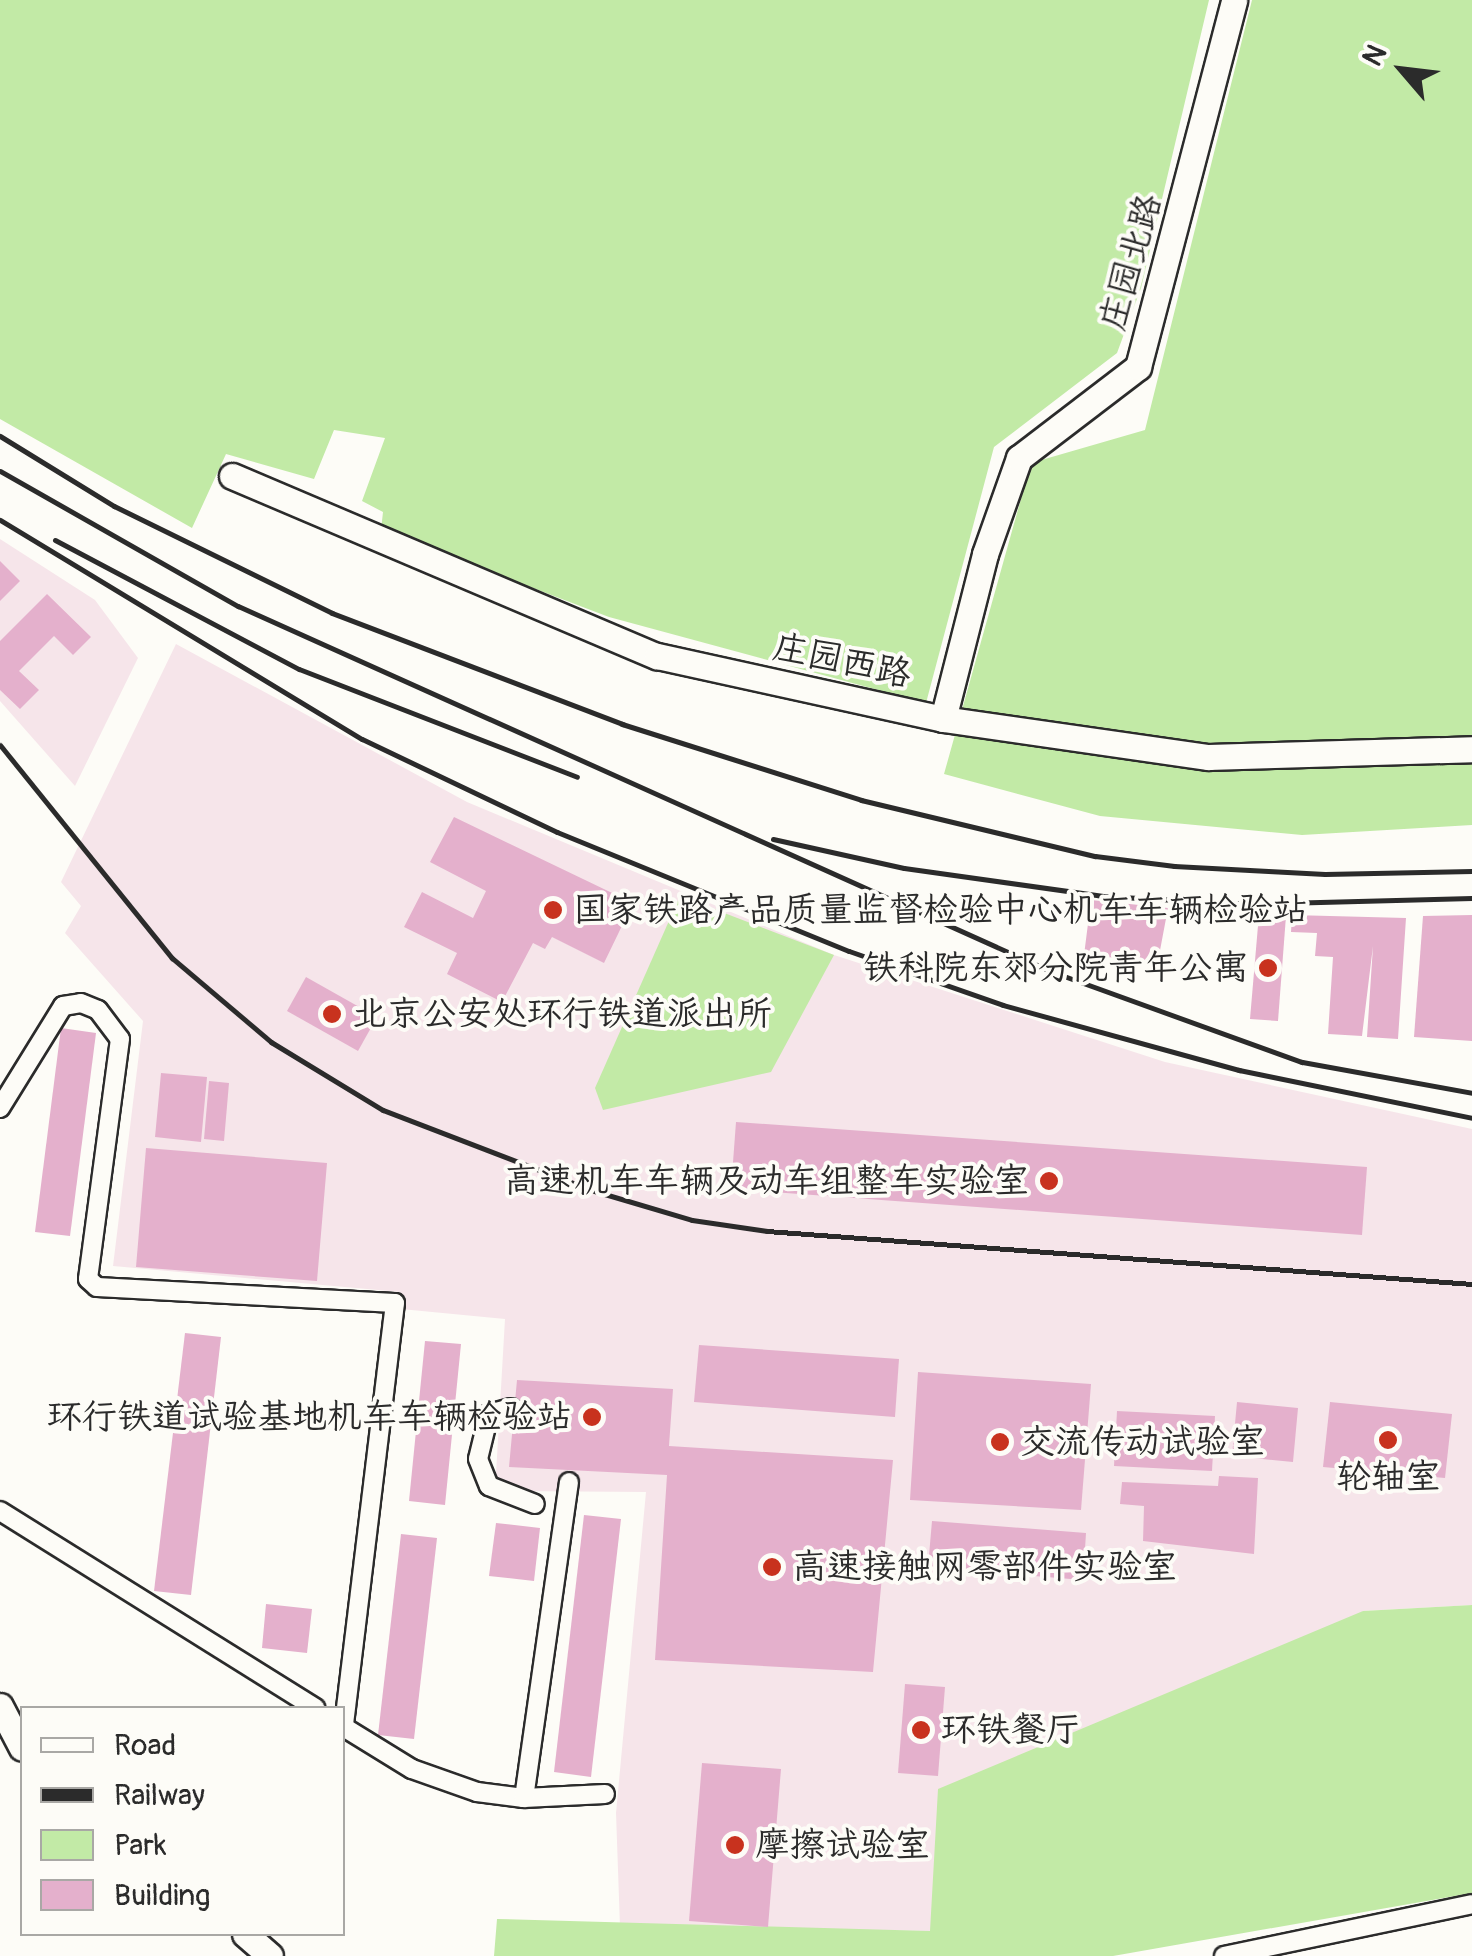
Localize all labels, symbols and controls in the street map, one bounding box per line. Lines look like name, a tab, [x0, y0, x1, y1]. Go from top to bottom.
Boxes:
north arrow	[1352, 20, 1452, 120]
text: N	[1355, 39, 1395, 72]
street label: 庄园北路	[1092, 189, 1170, 335]
street label: 庄园西路	[769, 626, 915, 696]
place label: 国家铁路产品质量监督检验中心机车车辆检验站	[573, 889, 1308, 931]
marker: 国家铁路产品质量监督检验中心机车车辆检验站	[542, 899, 564, 921]
place label: 铁科院东郊分院青年公寓	[863, 947, 1248, 989]
marker: 铁科院东郊分院青年公寓	[1257, 957, 1279, 979]
place label: 北京公安处环行铁道派出所	[352, 993, 772, 1035]
marker: 北京公安处环行铁道派出所	[321, 1003, 343, 1025]
place label: 高速机车车辆及动车组整车实验室	[504, 1160, 1029, 1202]
marker: 高速机车车辆及动车组整车实验室	[1038, 1170, 1060, 1192]
place label: 环行铁道试验基地机车车辆检验站	[47, 1396, 572, 1438]
marker: 环行铁道试验基地机车车辆检验站	[581, 1406, 603, 1428]
place label: 交流传动试验室	[1020, 1421, 1265, 1463]
marker: 轮轴室	[1377, 1429, 1399, 1451]
marker: 交流传动试验室	[989, 1431, 1011, 1453]
place label: 轮轴室	[1336, 1456, 1440, 1498]
place label: 高速接触网零部件实验室	[792, 1546, 1177, 1588]
marker: 高速接触网零部件实验室	[761, 1556, 783, 1578]
legend	[20, 1706, 345, 1936]
place label: 环铁餐厅	[941, 1709, 1081, 1751]
marker: 环铁餐厅	[910, 1719, 932, 1741]
text: Road	[114, 1727, 176, 1764]
text: Railway	[114, 1777, 205, 1814]
place label: 摩擦试验室	[755, 1824, 930, 1866]
text: Park	[114, 1827, 167, 1864]
marker: 摩擦试验室	[724, 1834, 746, 1856]
text: Building	[114, 1877, 210, 1914]

